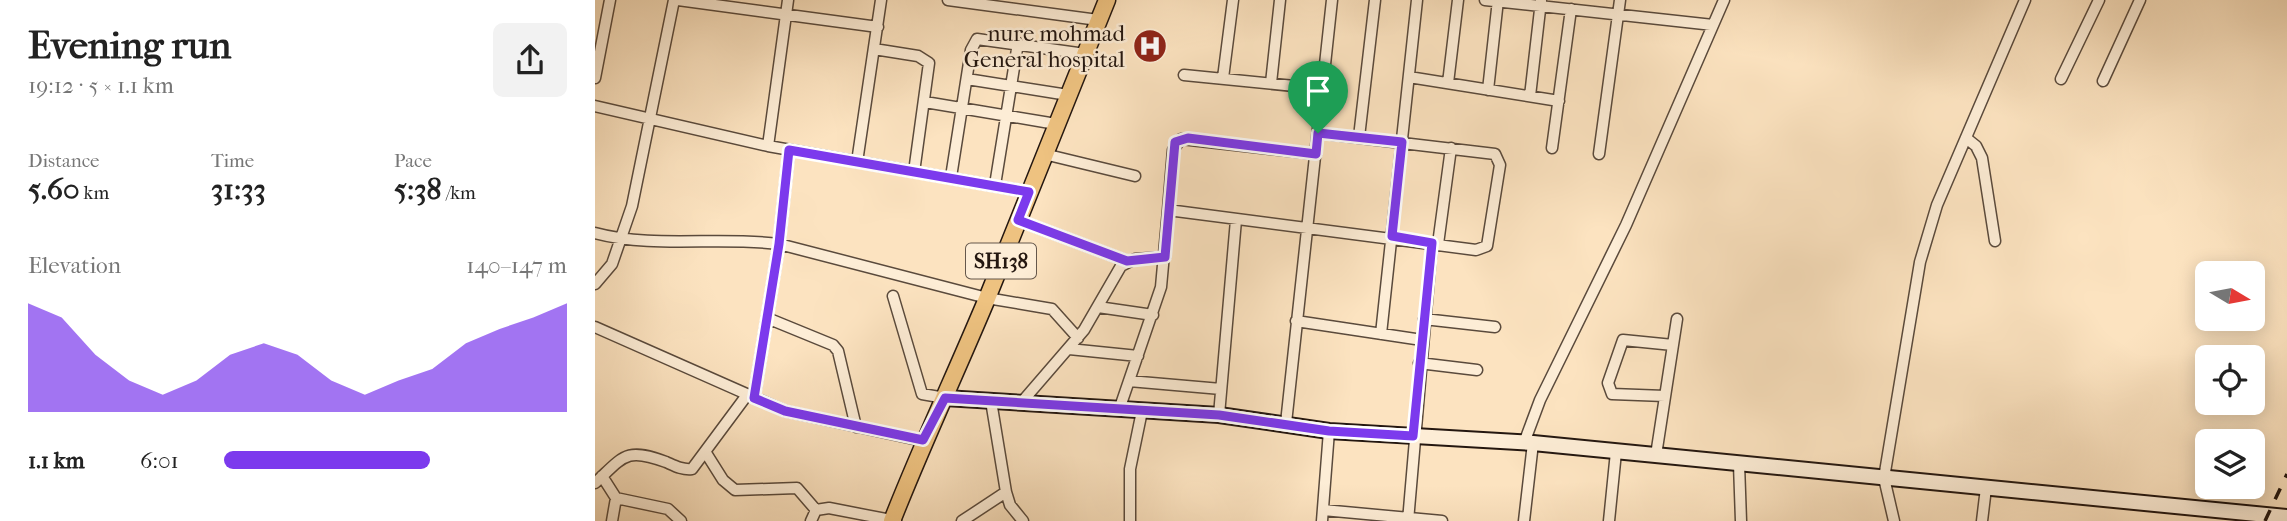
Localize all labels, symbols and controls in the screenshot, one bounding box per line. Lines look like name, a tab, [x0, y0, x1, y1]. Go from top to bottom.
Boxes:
place label: nure mohmad General hospital	[964, 20, 1126, 73]
text: Evening run	[28, 23, 231, 68]
button: share	[493, 23, 567, 97]
hospital icon: nure mohmad General hospital	[1131, 27, 1169, 65]
pin	[1288, 61, 1348, 133]
text: 19:12 · 5 × 1.1 km	[28, 72, 174, 99]
icon: arrive	[1299, 72, 1337, 110]
text: Distance	[28, 150, 99, 172]
text: Time	[211, 150, 254, 172]
text: Pace	[394, 150, 432, 172]
text: 5.60	[28, 172, 80, 207]
text: 31:33	[211, 172, 266, 207]
text: 5:38	[394, 172, 442, 207]
text: km	[80, 182, 109, 204]
text: /km	[442, 182, 476, 204]
road number: SH138	[966, 244, 1036, 278]
text: Elevation	[28, 252, 121, 279]
text: 140–147 m	[466, 252, 567, 279]
north arrow	[2195, 261, 2265, 331]
map controls	[2195, 261, 2265, 499]
button: locate	[2195, 345, 2265, 415]
button: layers	[2195, 429, 2265, 499]
text: 1.1 km	[28, 447, 85, 474]
text: 6:01	[140, 447, 179, 474]

